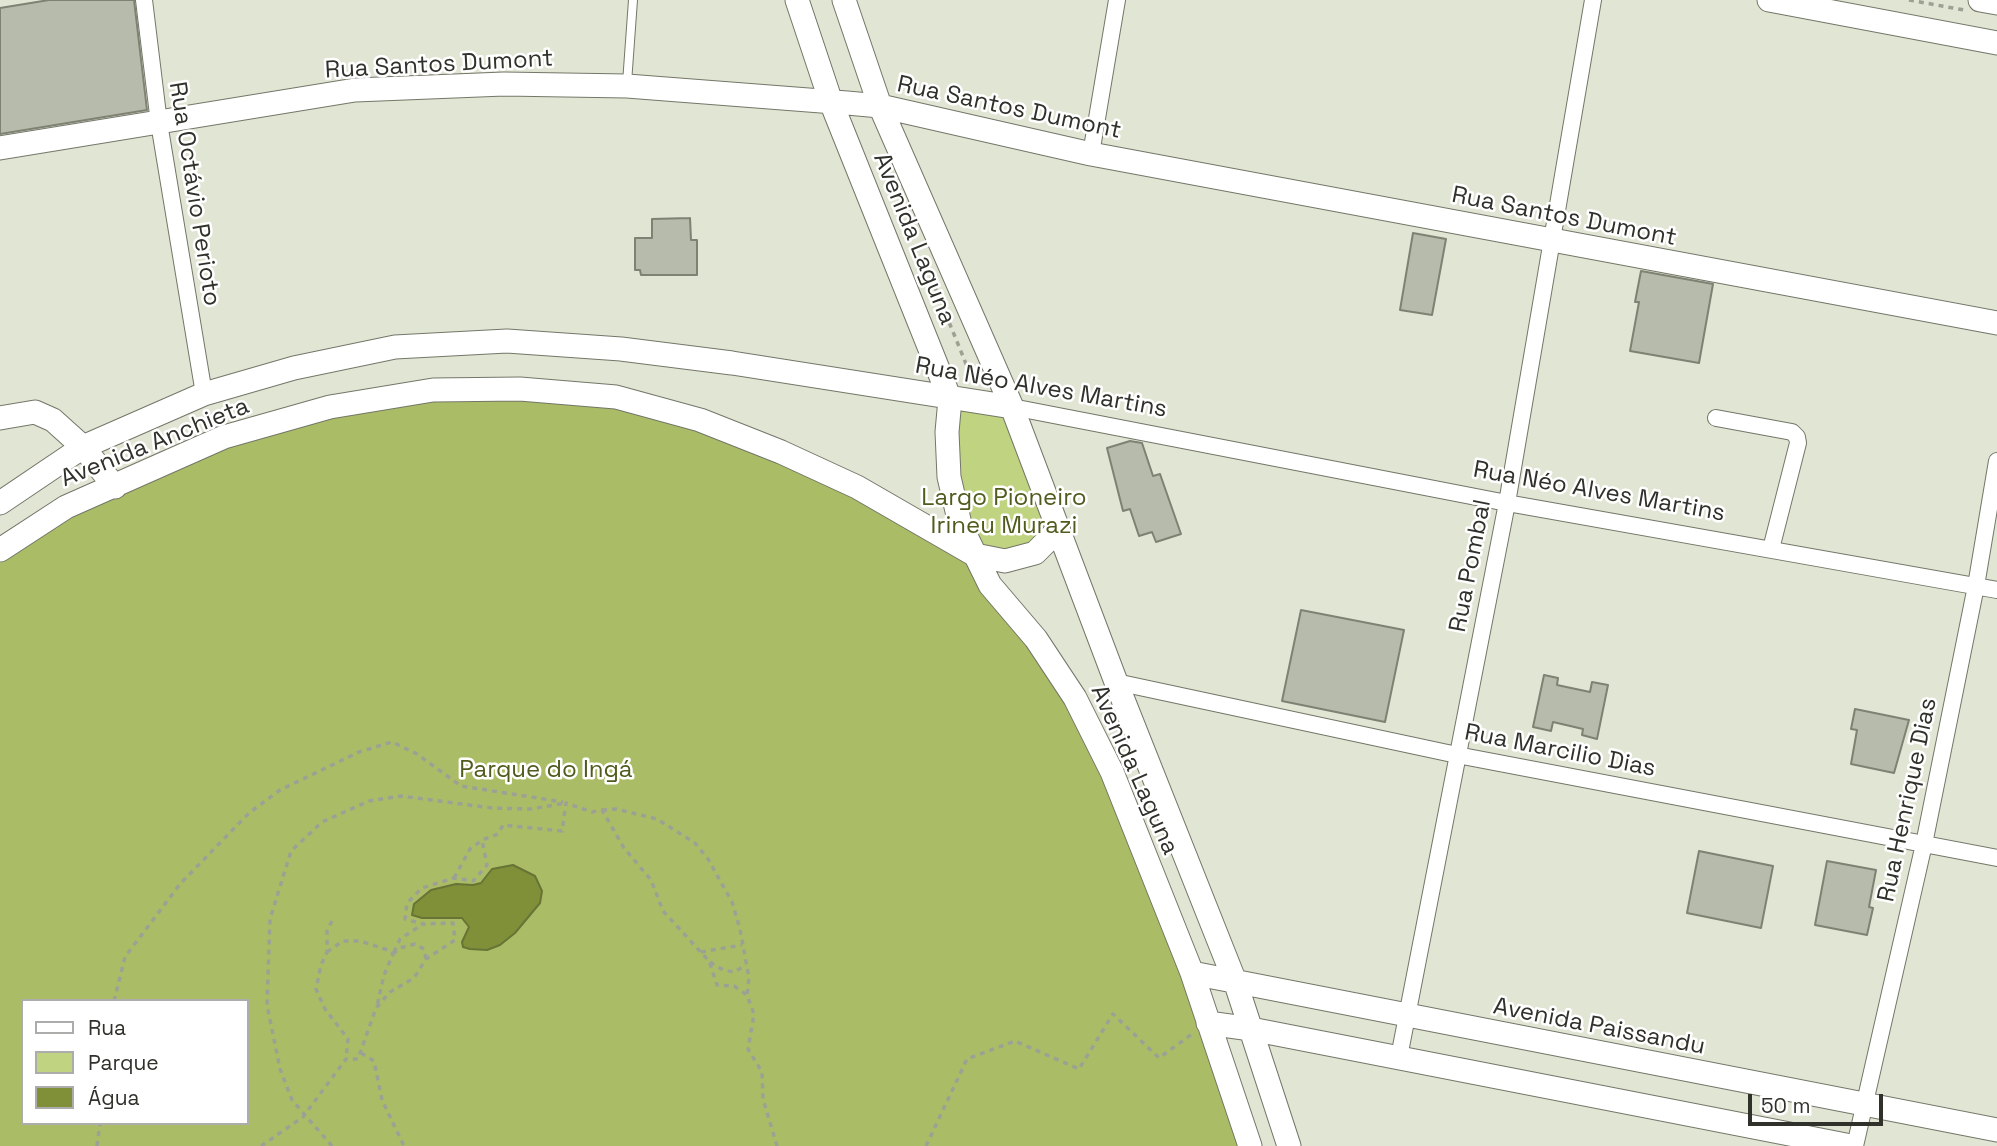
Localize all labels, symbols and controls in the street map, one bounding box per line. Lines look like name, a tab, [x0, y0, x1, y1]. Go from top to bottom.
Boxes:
street label: Rua Santos Dumont	[324, 45, 554, 85]
street label: Rua Santos Dumont	[894, 70, 1124, 146]
street label: Rua Octávio Perioto	[162, 80, 226, 308]
street label: Avenida Laguna	[866, 149, 962, 329]
street label: Rua Santos Dumont	[1449, 181, 1679, 253]
street label: Rua Néo Alves Martins	[913, 352, 1169, 424]
street label: Avenida Anchieta	[57, 392, 253, 494]
street label: Rua Néo Alves Martins	[1471, 456, 1727, 528]
park label: Largo Pioneiro Irineu Murazi	[921, 484, 1087, 540]
street label: Rua Pombal	[1444, 497, 1498, 635]
street label: Avenida Laguna	[1084, 681, 1184, 859]
street label: Rua Henrique Dias	[1872, 695, 1944, 905]
street label: Rua Marcilio Dias	[1462, 718, 1658, 784]
park label: Parque do Ingá	[459, 756, 633, 784]
street label: Avenida Paissandu	[1491, 992, 1707, 1062]
legend	[21, 999, 248, 1125]
text: Rua	[88, 1014, 126, 1041]
text: Parque	[88, 1049, 159, 1076]
scale bar	[1752, 1080, 1887, 1124]
text: Água	[88, 1084, 140, 1111]
text: 50 m	[1761, 1092, 1811, 1119]

